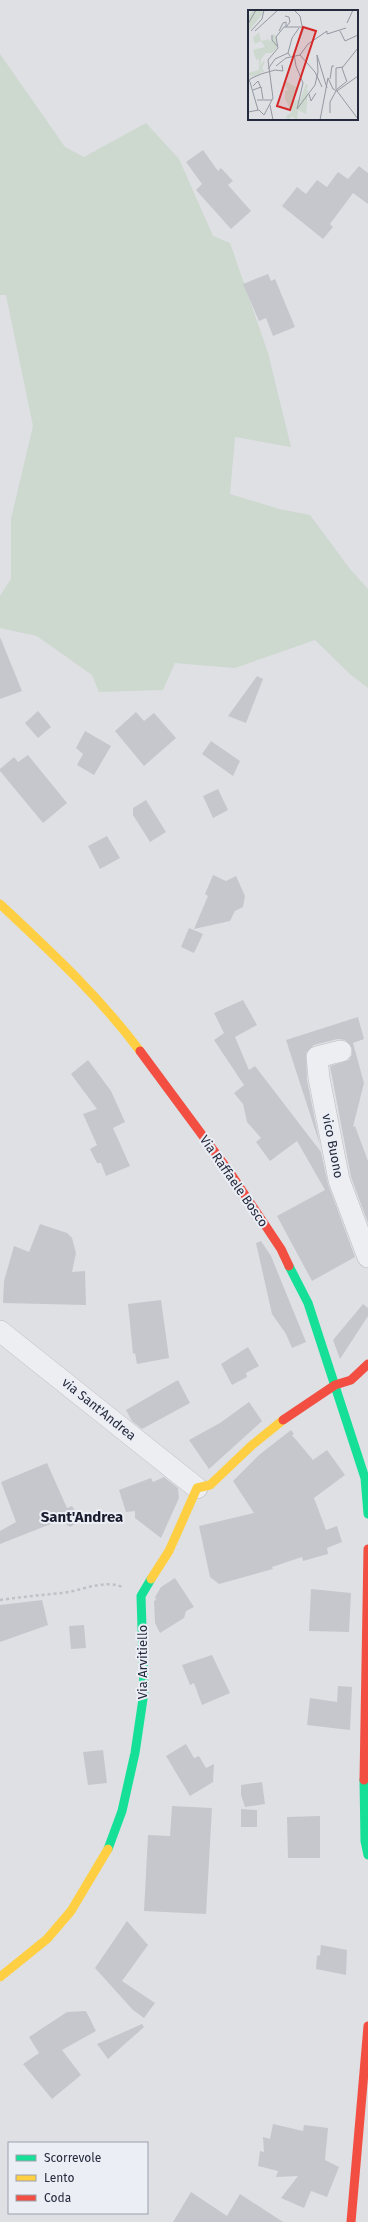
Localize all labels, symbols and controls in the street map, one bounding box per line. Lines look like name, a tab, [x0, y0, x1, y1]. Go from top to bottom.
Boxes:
inset map	[248, 10, 358, 120]
street label: vico Buono	[319, 1113, 347, 1179]
street label: Via Raffaele Bosco	[197, 1132, 271, 1230]
street label: via Sant'Andrea	[59, 1375, 139, 1443]
district label: Sant'Andrea	[41, 1508, 123, 1526]
street label: Via Arvitiello	[135, 1625, 150, 1699]
legend	[8, 2142, 148, 2214]
text: Scorrevole	[44, 2151, 101, 2165]
text: Lento	[44, 2171, 74, 2185]
text: Coda	[44, 2191, 71, 2205]

